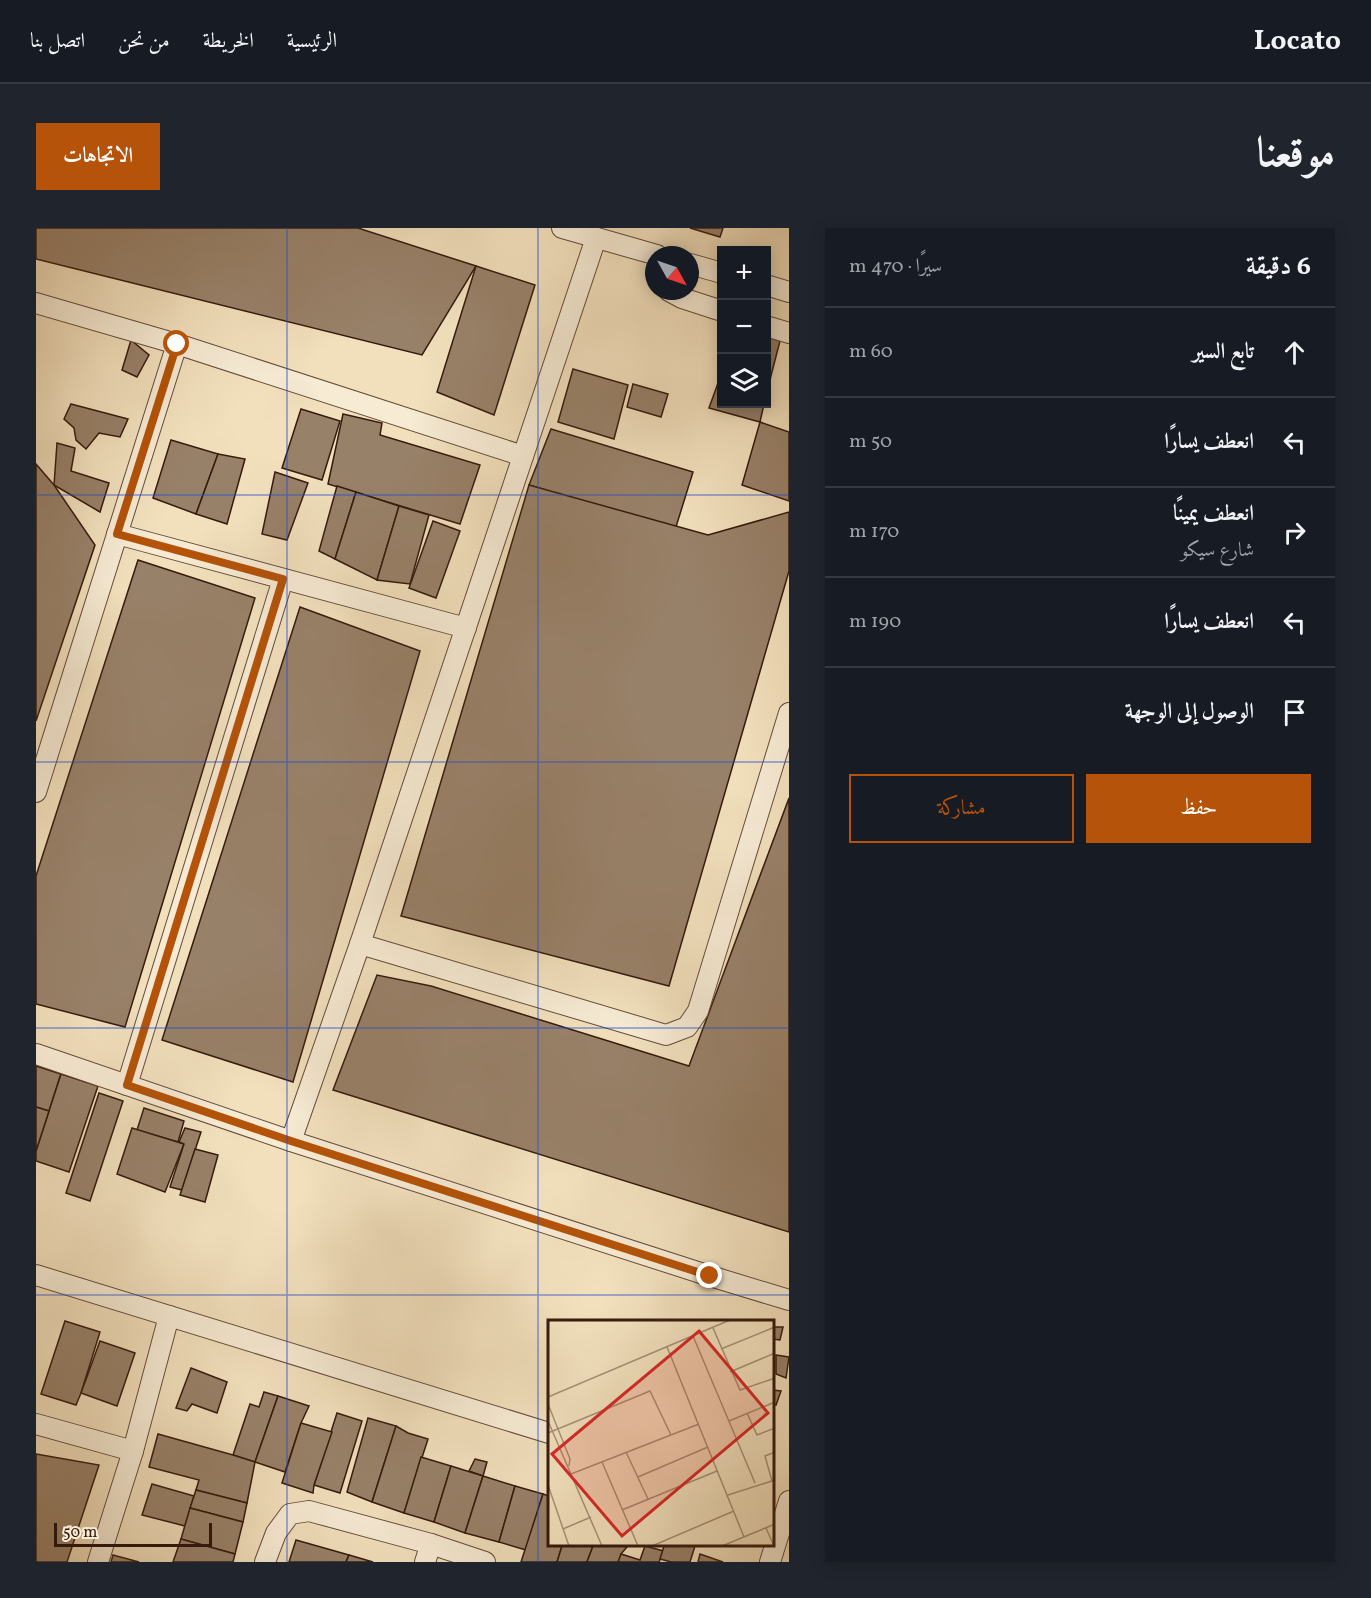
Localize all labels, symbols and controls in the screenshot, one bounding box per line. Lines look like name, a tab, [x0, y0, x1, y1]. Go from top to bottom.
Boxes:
text: Locato	[1254, 22, 1341, 61]
text: اتصل بنا	[30, 27, 85, 56]
text: من نحن	[118, 27, 170, 56]
text: الخريطة	[203, 27, 254, 56]
text: الرئيسية	[287, 27, 337, 56]
button: الاتجاهات	[36, 123, 160, 190]
text: موقعنا	[1257, 126, 1335, 185]
north arrow	[645, 246, 699, 300]
map controls	[717, 246, 771, 408]
button: +	[717, 246, 771, 300]
text: 6 دقيقة	[1246, 249, 1311, 285]
text: سيرًا · 470 m	[849, 253, 942, 281]
button: −	[717, 300, 771, 354]
route start	[163, 330, 189, 356]
icon: ahead	[1278, 336, 1311, 369]
text: تابع السير	[1192, 337, 1254, 368]
text: 60 m	[849, 338, 893, 366]
button: layers	[717, 354, 771, 408]
icon: left	[1278, 426, 1311, 459]
text: انعطف يسارًا	[1164, 427, 1254, 458]
text: 50 m	[849, 428, 892, 456]
text: انعطف يمينًا	[1173, 499, 1254, 530]
icon: right	[1278, 516, 1311, 549]
text: 170 m	[849, 518, 899, 546]
text: شارع سيكو	[1180, 537, 1254, 565]
icon: left	[1278, 606, 1311, 639]
text: انعطف يسارًا	[1164, 607, 1254, 638]
text: 190 m	[849, 608, 901, 636]
icon: arrive	[1278, 696, 1311, 729]
text: الوصول إلى الوجهة	[1125, 697, 1254, 728]
button: مشاركة	[849, 774, 1074, 843]
button: حفظ	[1086, 774, 1311, 843]
route end	[696, 1262, 722, 1288]
inset map	[548, 1320, 774, 1547]
scale bar	[54, 1520, 212, 1548]
text: 50 m	[63, 1522, 97, 1544]

